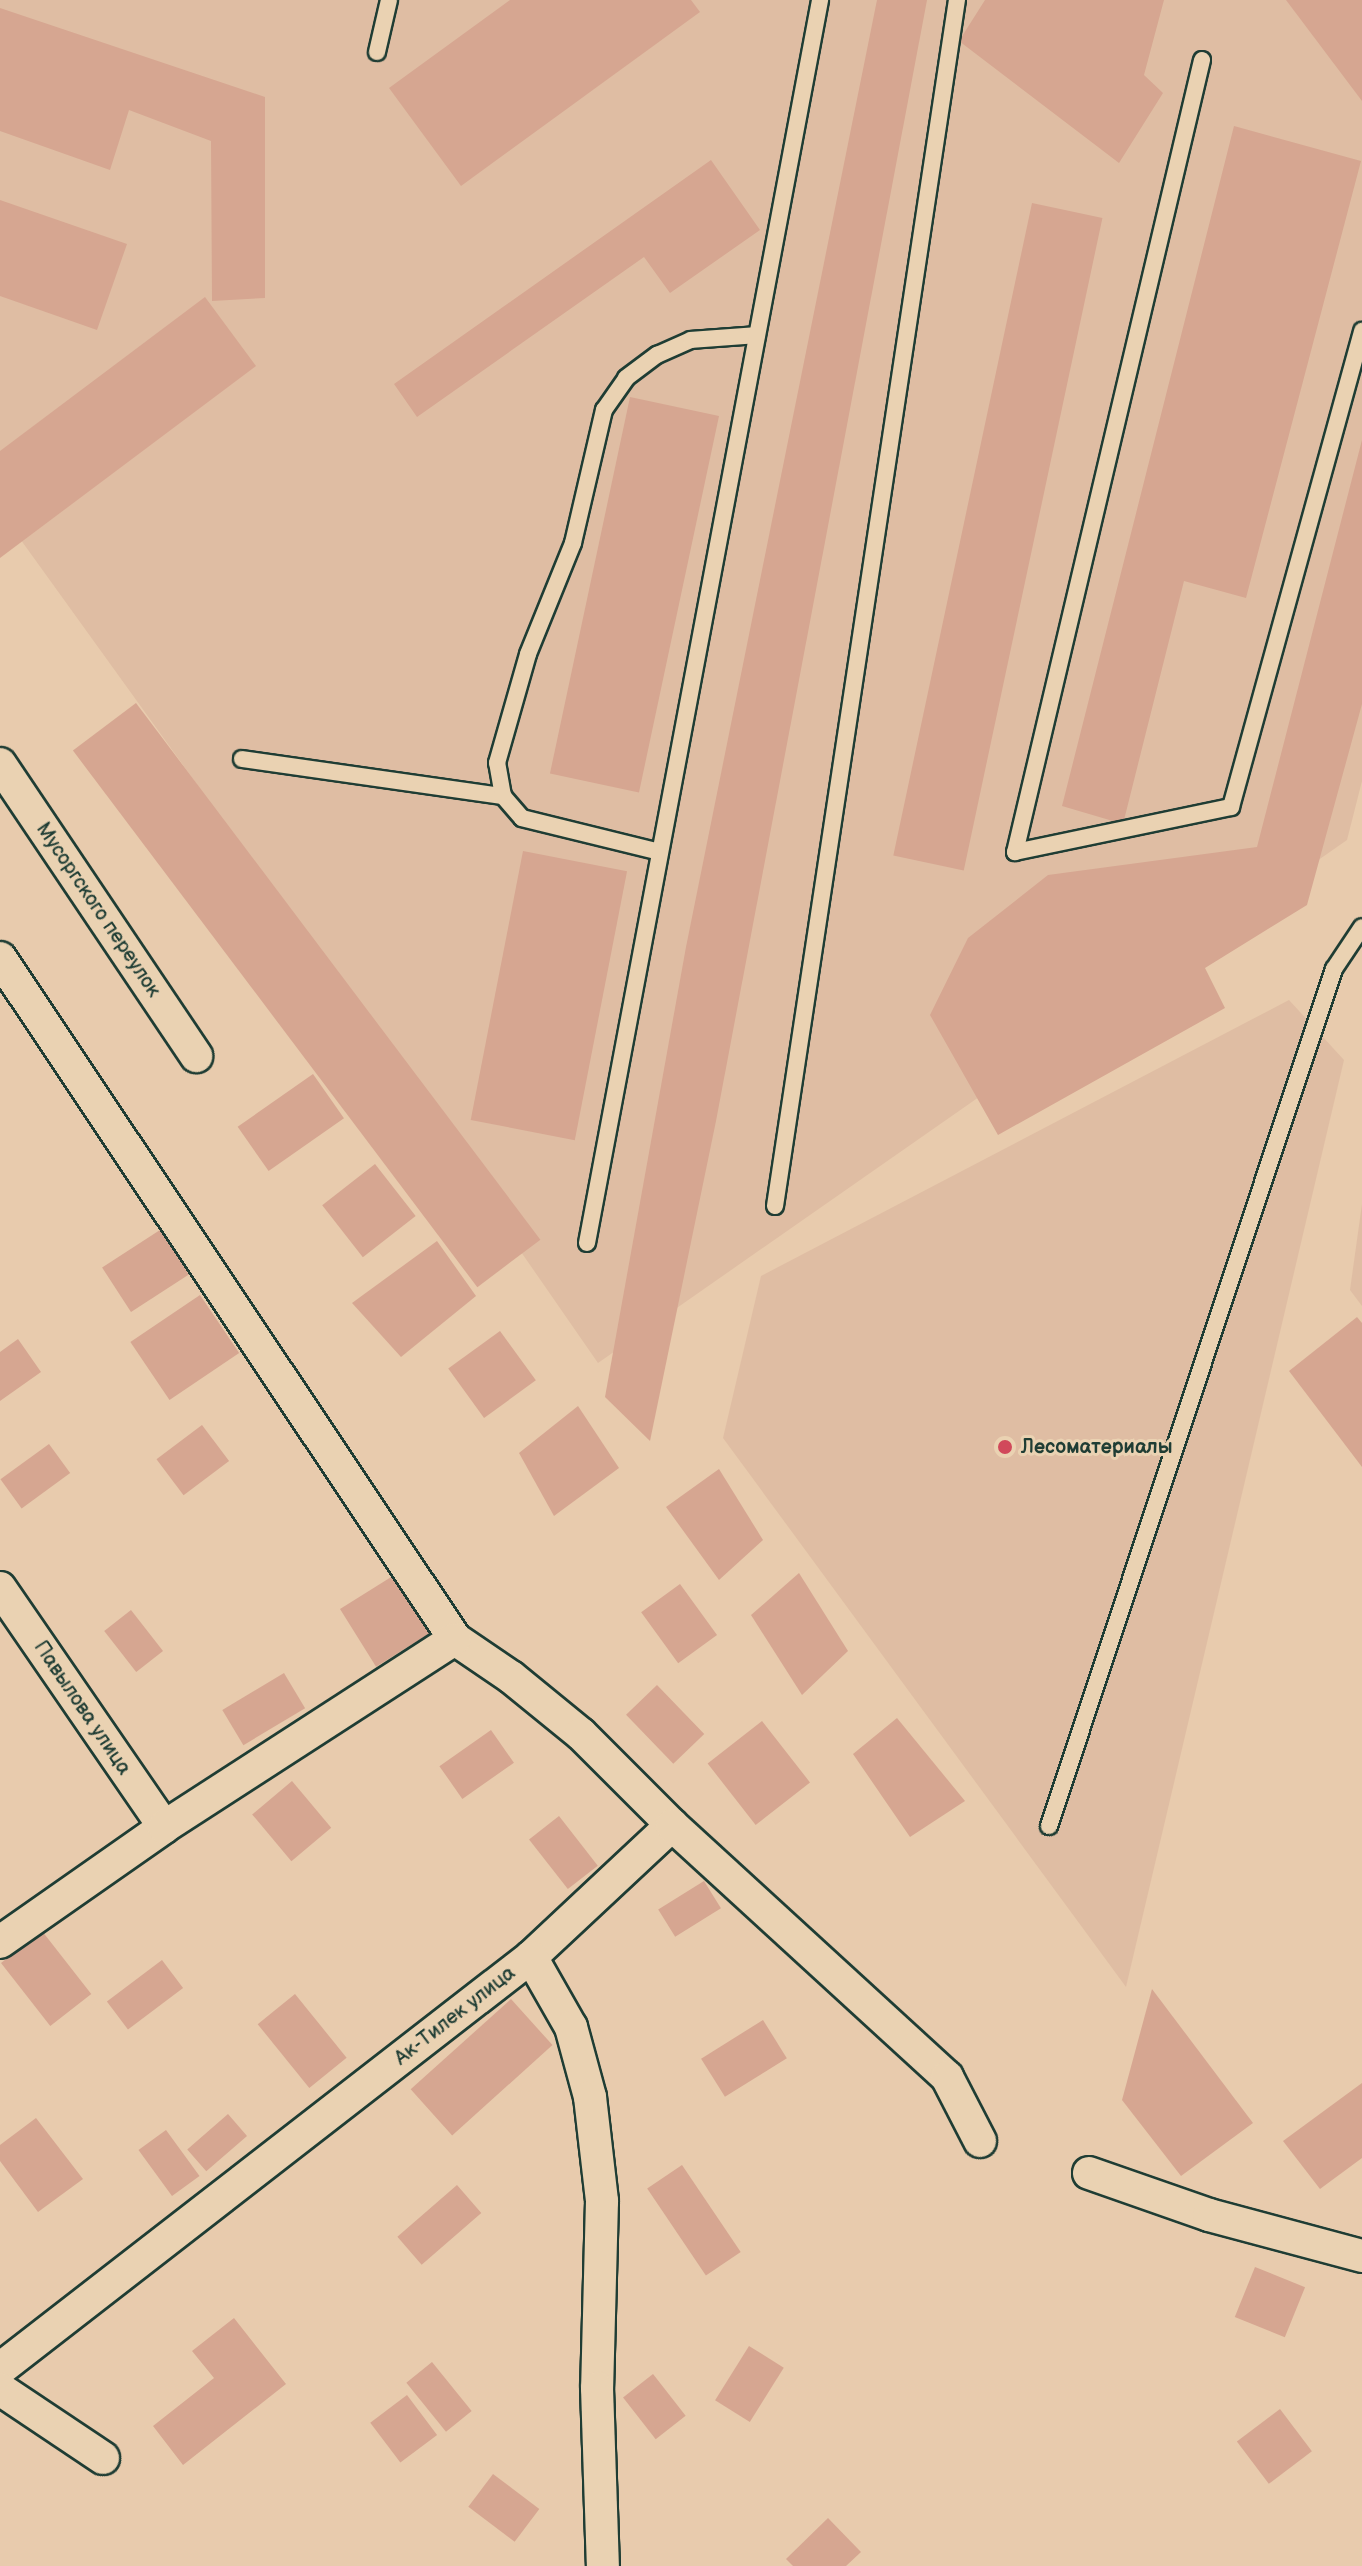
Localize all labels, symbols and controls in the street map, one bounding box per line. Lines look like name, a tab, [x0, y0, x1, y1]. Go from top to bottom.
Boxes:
street label: Мусоргского переулок	[31, 818, 165, 1002]
place label: Лесоматериалы	[1021, 1435, 1172, 1459]
marker: Лесоматериалы	[996, 1438, 1014, 1456]
street label: Павылова улица	[28, 1636, 136, 1780]
street label: Ак-Тилек улица	[390, 1961, 520, 2071]

